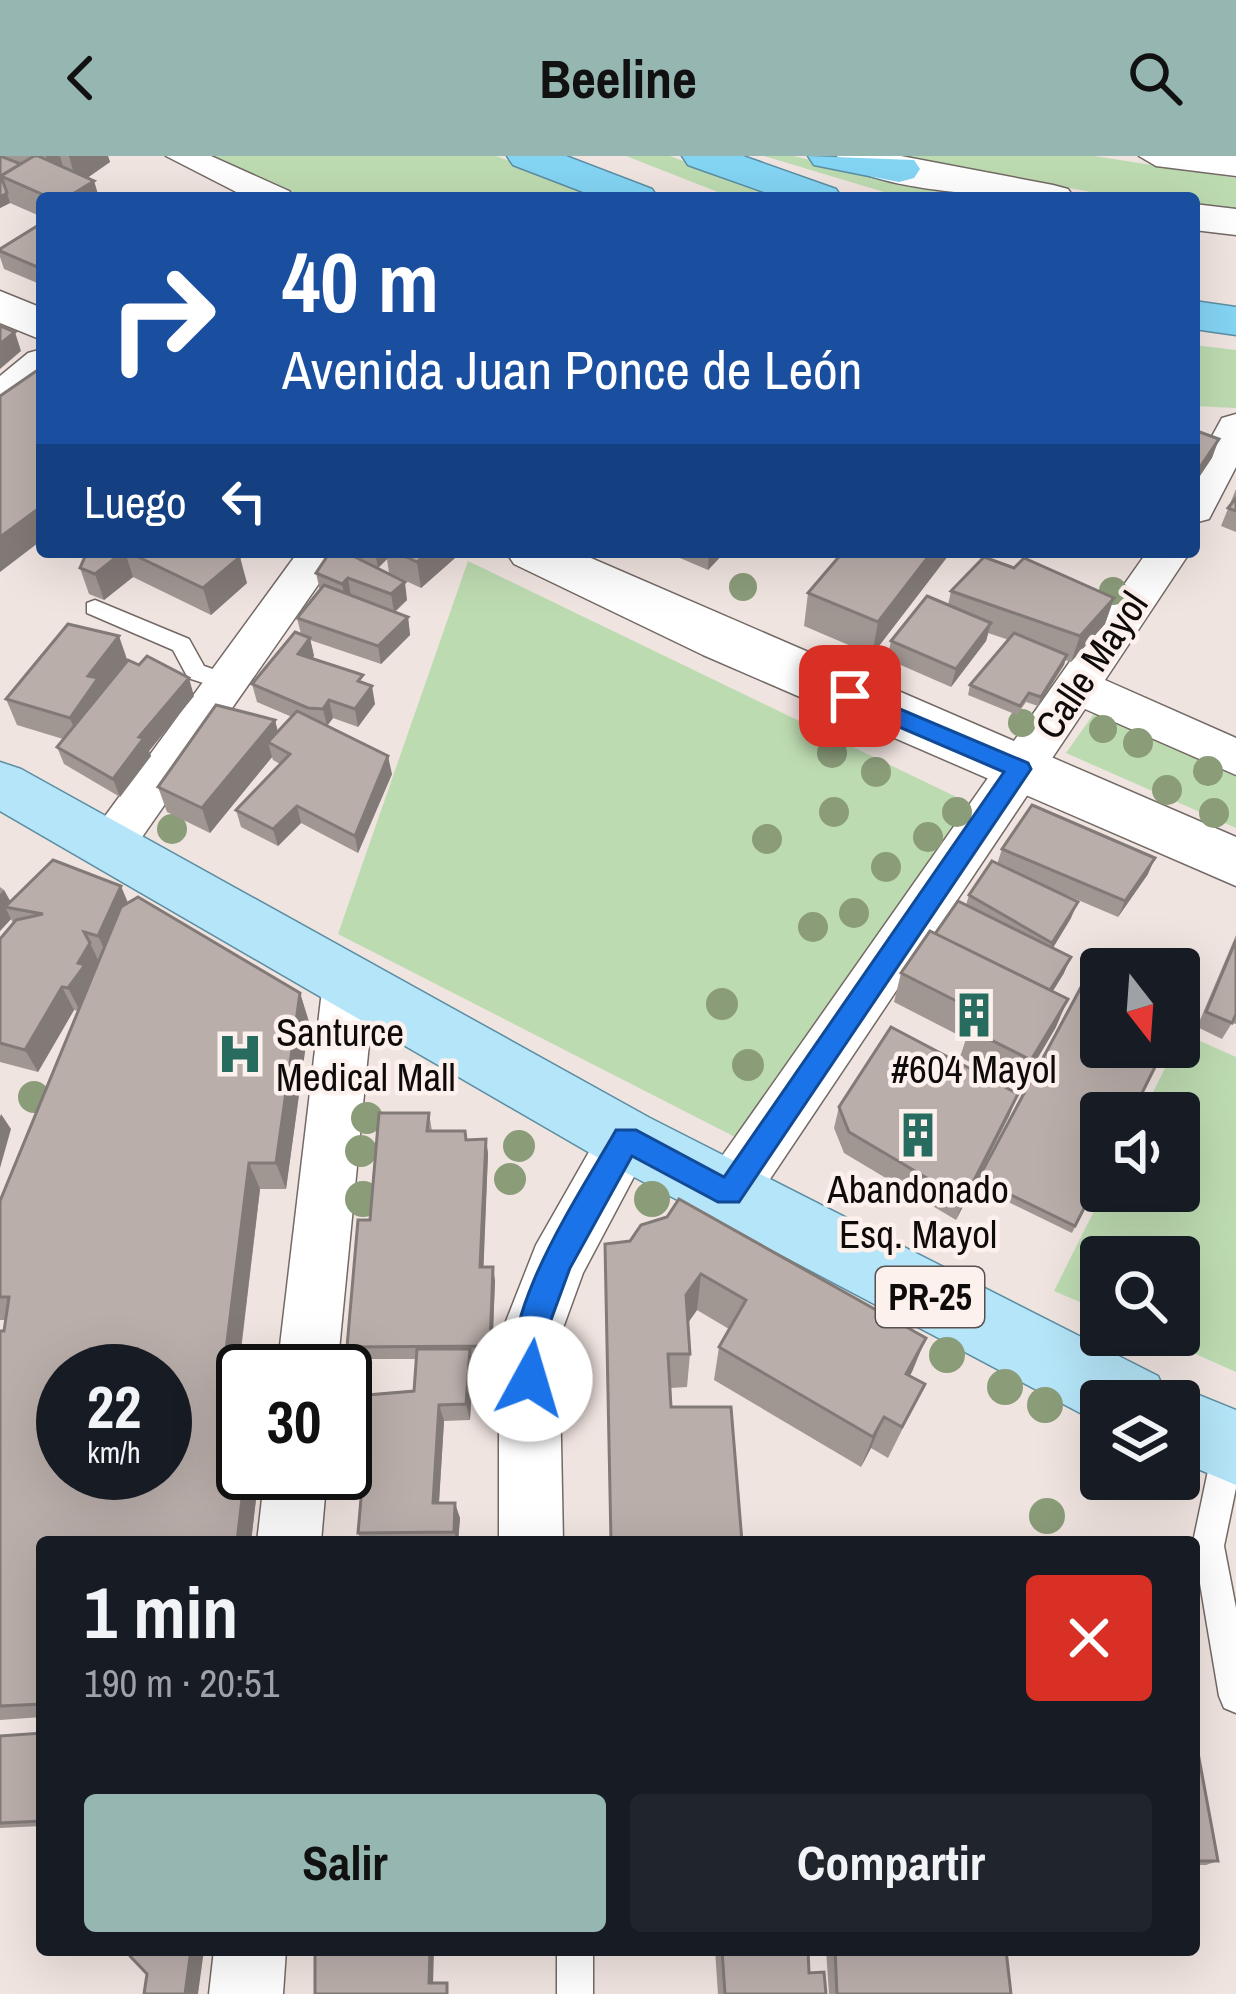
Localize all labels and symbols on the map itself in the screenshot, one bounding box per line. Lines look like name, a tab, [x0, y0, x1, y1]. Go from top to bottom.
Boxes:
street label: Calle Mayol	[1023, 581, 1159, 749]
pin	[799, 645, 901, 747]
north arrow	[1080, 948, 1200, 1068]
building icon: #604 Mayol	[949, 990, 999, 1040]
place label: Santurce Medical Mall	[276, 1006, 455, 1103]
hospital icon: Santurce Medical Mall	[215, 1029, 265, 1079]
place label: #604 Mayol	[891, 1043, 1057, 1095]
building icon: Abandonado Esq. Mayol	[893, 1110, 943, 1160]
place label: Abandonado Esq. Mayol	[826, 1163, 1009, 1260]
road number: PR-25	[876, 1267, 984, 1327]
position arrow	[467, 1316, 593, 1442]
speed limit sign: 30	[216, 1344, 372, 1500]

